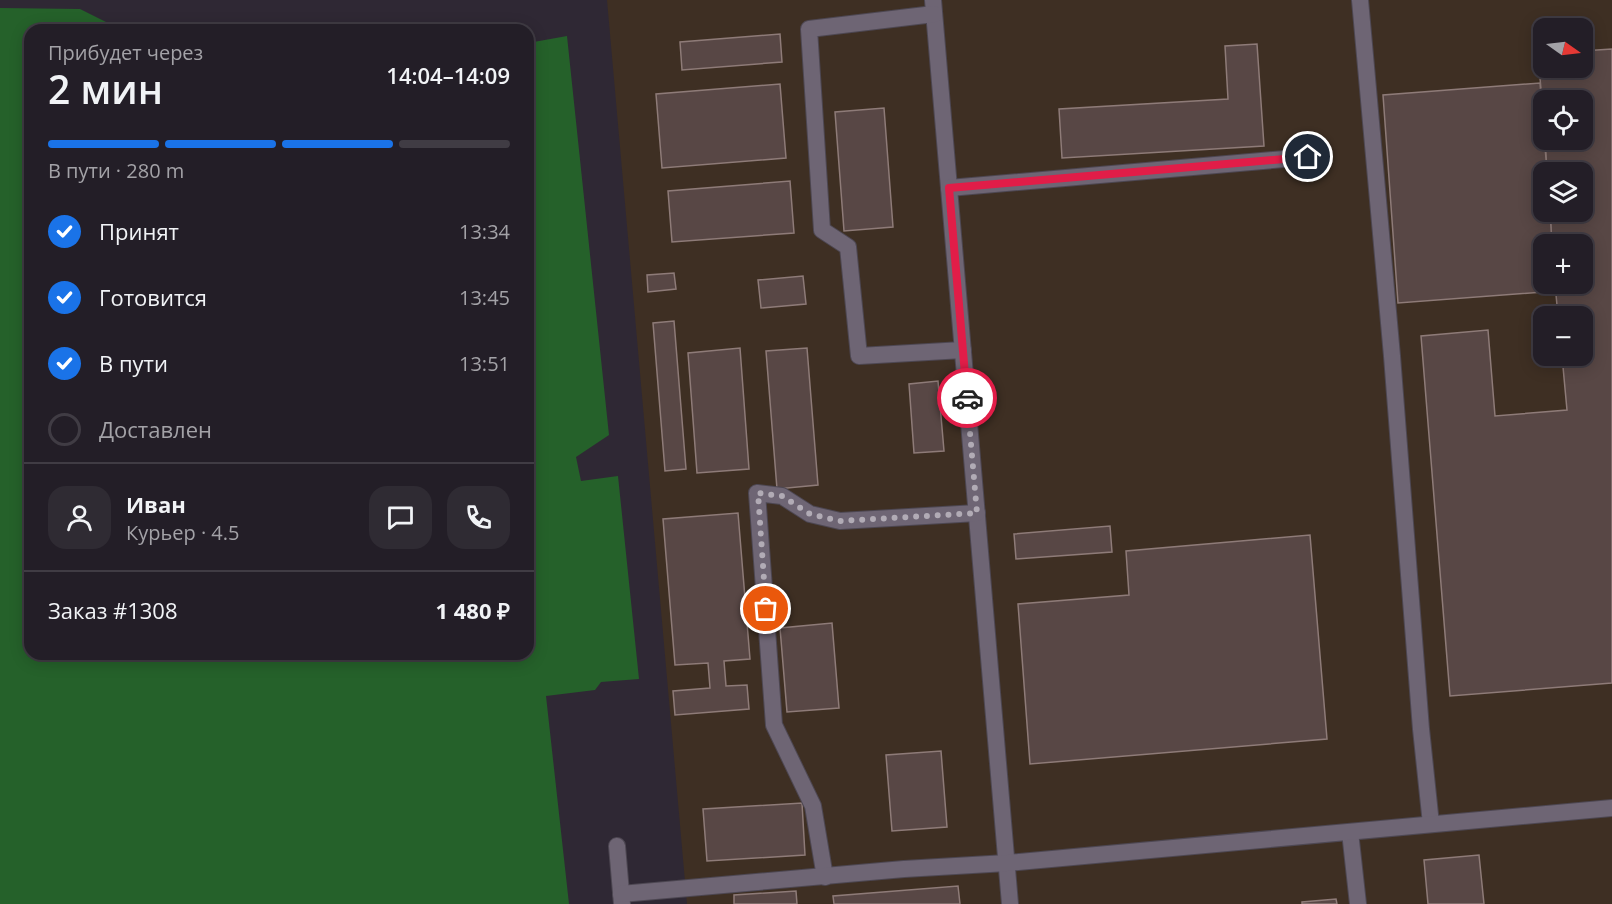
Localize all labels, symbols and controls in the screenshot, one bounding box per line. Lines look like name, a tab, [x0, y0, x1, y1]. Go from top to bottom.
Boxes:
north arrow	[1533, 18, 1593, 78]
map controls	[1533, 18, 1593, 366]
text: Прибудет через	[48, 39, 203, 66]
text: 14:04–14:09	[386, 60, 510, 90]
text: 2 мин	[48, 62, 163, 115]
button: locate	[1533, 90, 1593, 150]
pin	[1282, 131, 1333, 182]
icon: home	[1291, 140, 1324, 173]
text: В пути · 280 m	[48, 157, 184, 184]
button: layers	[1533, 162, 1593, 222]
icon: check	[48, 215, 81, 248]
text: Принят	[99, 216, 179, 246]
text: 13:34	[459, 218, 510, 245]
button: +	[1533, 234, 1593, 294]
icon: check	[48, 281, 81, 314]
text: Готовится	[99, 282, 207, 312]
text: 13:45	[459, 284, 510, 311]
button: −	[1533, 306, 1593, 366]
icon: check	[48, 347, 81, 380]
text: В пути	[99, 348, 168, 378]
text: 13:51	[459, 350, 510, 377]
courier	[937, 368, 997, 428]
icon: car	[951, 382, 984, 415]
text: Доставлен	[99, 414, 212, 444]
button: person	[48, 486, 111, 549]
button: chat	[369, 486, 432, 549]
button: phone	[447, 486, 510, 549]
text: Иван	[126, 489, 186, 519]
text: Курьер · 4.5	[126, 519, 240, 546]
pin	[740, 583, 791, 634]
icon: bag	[749, 592, 782, 625]
text: Заказ #1308	[48, 595, 178, 625]
text: 1 480 ₽	[435, 595, 510, 625]

